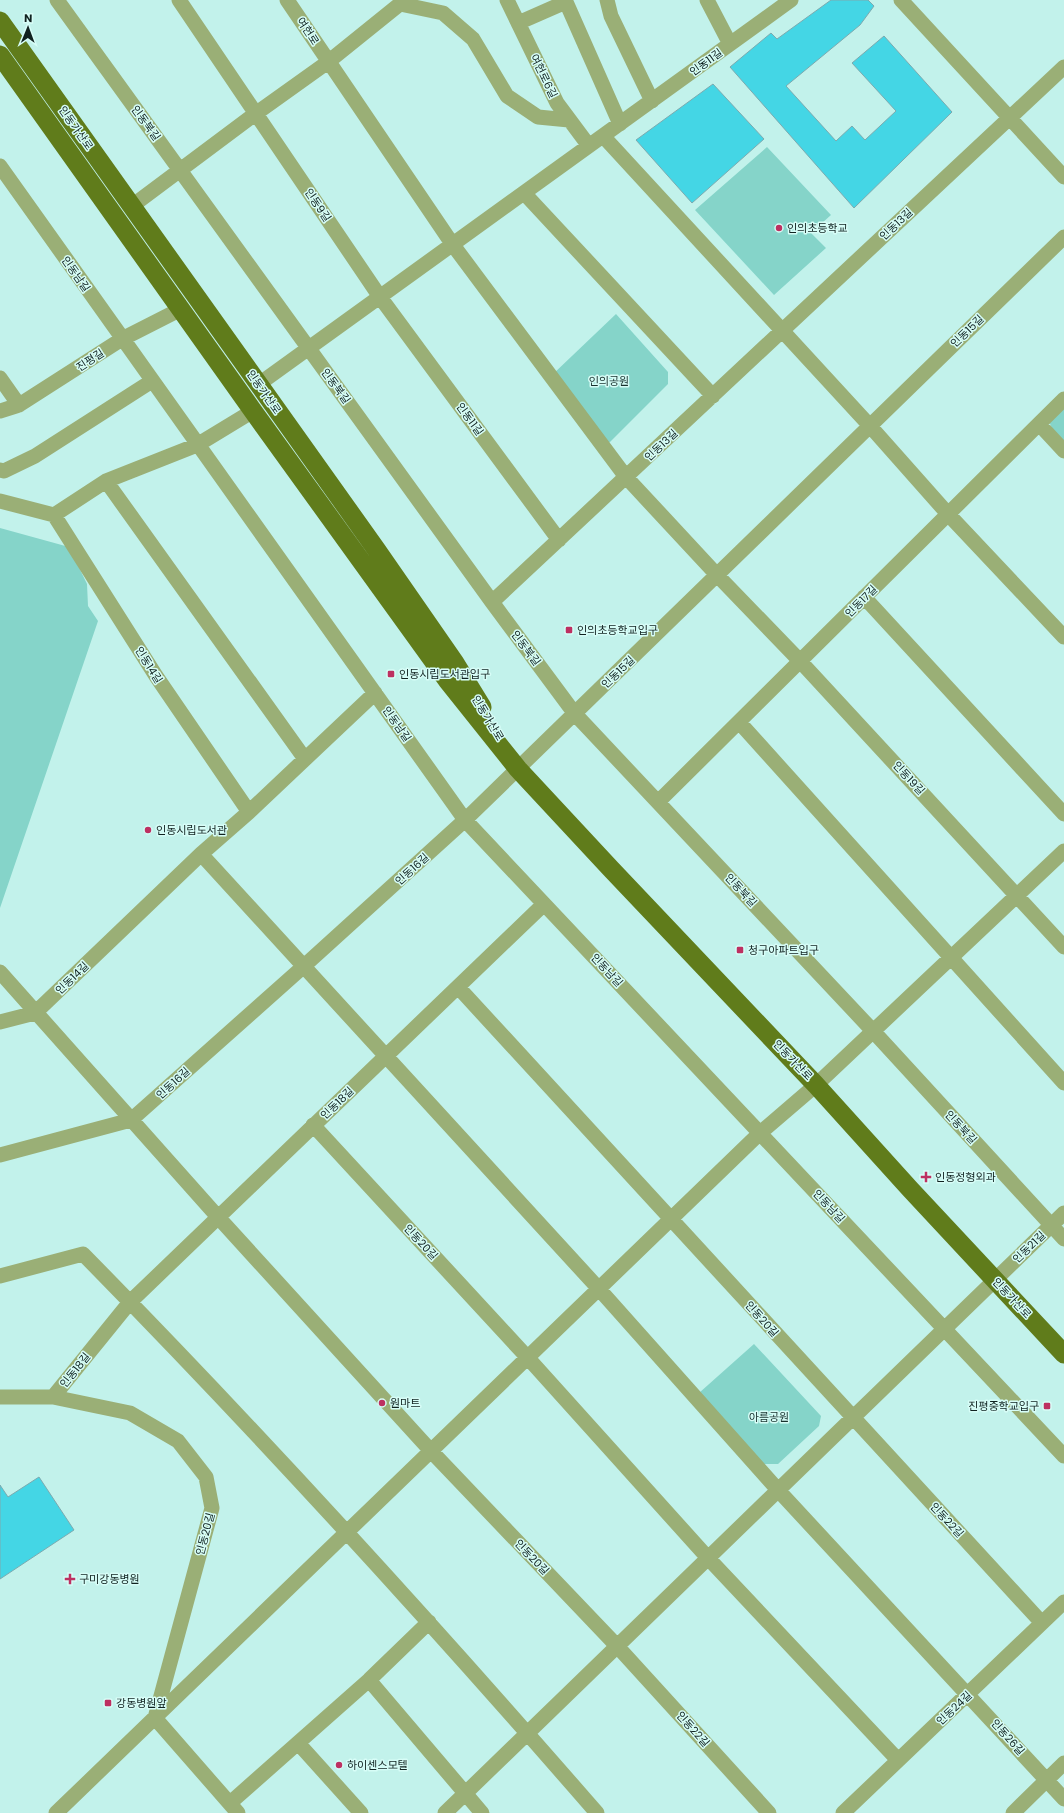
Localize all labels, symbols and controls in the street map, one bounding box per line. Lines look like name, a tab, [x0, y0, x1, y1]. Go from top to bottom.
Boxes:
north arrow	[8, 8, 48, 48]
text: N	[24, 10, 32, 26]
street label: 여헌로	[293, 14, 323, 48]
street label: 인동11길	[686, 45, 726, 79]
street label: 여헌로6길	[526, 51, 562, 101]
street label: 인동북길	[128, 102, 164, 144]
street label: 인동가산로	[55, 103, 97, 153]
street label: 인동9길	[301, 185, 335, 225]
street label: 인동13길	[876, 204, 916, 244]
place label: 인의초등학교	[787, 220, 848, 236]
marker: 인의초등학교	[774, 223, 784, 233]
street label: 인동남길	[58, 253, 94, 295]
street label: 인동15길	[947, 311, 987, 351]
street label: 진평길	[73, 345, 107, 375]
street label: 인동북길	[318, 365, 354, 407]
street label: 인동가산로	[243, 367, 285, 417]
park label: 인의공원	[589, 373, 629, 389]
street label: 인동11길	[453, 399, 487, 439]
street label: 인동13길	[641, 425, 681, 465]
street label: 인동17길	[841, 581, 881, 621]
place label: 인의초등학교입구	[577, 622, 658, 638]
marker: 인의초등학교입구	[564, 625, 574, 635]
street label: 인동북길	[507, 627, 545, 669]
street label: 인동14길	[131, 643, 167, 687]
street label: 인동15길	[598, 652, 638, 692]
place label: 인동시립도서관입구	[399, 666, 490, 682]
marker: 인동시립도서관입구	[386, 669, 396, 679]
street label: 인동가산로	[468, 692, 508, 744]
street label: 인동남길	[379, 703, 415, 745]
street label: 인동19길	[889, 758, 929, 798]
place label: 인동시립도서관	[156, 822, 227, 838]
marker: 인동시립도서관	[143, 825, 153, 835]
street label: 인동16길	[391, 849, 433, 889]
street label: 인동북길	[721, 870, 761, 910]
place label: 청구아파트입구	[748, 942, 819, 958]
marker: 청구아파트입구	[735, 945, 745, 955]
street label: 인동남길	[587, 950, 627, 990]
street label: 인동14길	[52, 958, 92, 998]
street label: 인동가산로	[770, 1036, 816, 1084]
street label: 인동16길	[152, 1063, 194, 1103]
street label: 인동18길	[317, 1083, 357, 1123]
street label: 인동북길	[941, 1107, 981, 1147]
place label: 인동정형외과	[935, 1169, 996, 1185]
marker: 인동정형외과	[920, 1171, 932, 1183]
street label: 인동남길	[809, 1186, 849, 1226]
street label: 인동20길	[400, 1221, 442, 1263]
street label: 인동21길	[1009, 1227, 1049, 1267]
street label: 인동가산로	[989, 1274, 1035, 1322]
street label: 인동20길	[741, 1297, 783, 1341]
street label: 인동18길	[56, 1349, 94, 1391]
place label: 원마트	[390, 1395, 420, 1411]
marker: 원마트	[377, 1398, 387, 1408]
place label: 진평중학교입구	[968, 1398, 1039, 1414]
marker: 진평중학교입구	[1042, 1401, 1052, 1411]
park label: 아름공원	[749, 1409, 789, 1425]
street label: 인동22길	[926, 1499, 968, 1541]
street label: 인동20길	[192, 1511, 218, 1557]
street label: 인동20길	[511, 1536, 553, 1578]
place label: 구미강동병원	[79, 1571, 140, 1587]
marker: 구미강동병원	[64, 1573, 76, 1585]
street label: 인동24길	[933, 1687, 975, 1729]
place label: 강동병원앞	[116, 1695, 167, 1711]
marker: 강동병원앞	[103, 1698, 113, 1708]
street label: 인동22길	[673, 1708, 713, 1750]
street label: 인동26길	[987, 1715, 1029, 1759]
place label: 하이센스모텔	[347, 1757, 408, 1773]
marker: 하이센스모텔	[334, 1760, 344, 1770]

